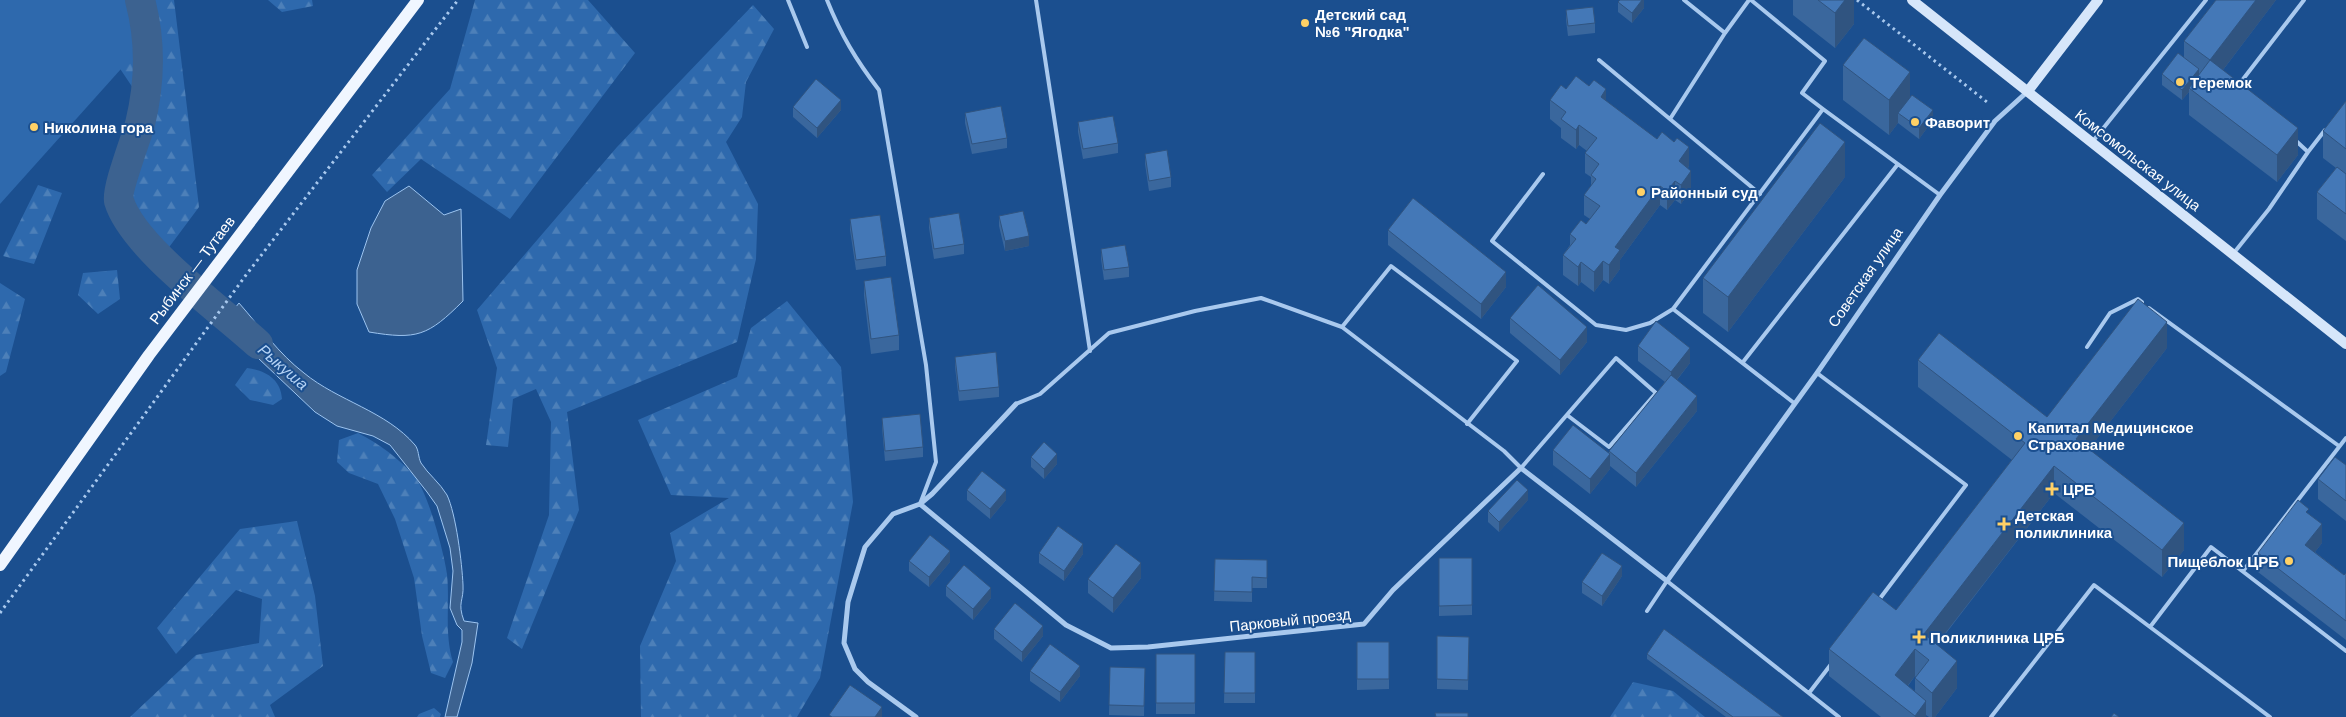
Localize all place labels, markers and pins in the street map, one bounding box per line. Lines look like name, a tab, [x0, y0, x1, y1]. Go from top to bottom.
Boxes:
place label: Детский сад №6 "Ягодка"	[1315, 6, 1410, 40]
marker: Детский сад №6 "Ягодка"	[1299, 17, 1311, 29]
place label: Теремок	[2190, 74, 2252, 91]
marker: Теремок	[2174, 76, 2186, 88]
place label: Фаворит	[1925, 114, 1990, 131]
marker: Фаворит	[1909, 116, 1921, 128]
place label: Николина гора	[44, 119, 154, 136]
marker: Николина гора	[28, 121, 40, 133]
place label: Районный суд	[1651, 184, 1758, 201]
marker: Районный суд	[1635, 186, 1647, 198]
place label: Капитал Медицинское Страхование	[2028, 419, 2194, 453]
marker: Капитал Медицинское Страхование	[2012, 430, 2024, 442]
place label: ЦРБ	[2063, 481, 2095, 498]
marker: ЦРБ	[2045, 482, 2059, 496]
place label: Детская поликлиника	[2015, 507, 2113, 541]
marker: Детская поликлиника	[1997, 517, 2011, 531]
place label: Пищеблок ЦРБ	[2167, 553, 2279, 570]
marker: Пищеблок ЦРБ	[2283, 555, 2295, 567]
place label: Поликлиника ЦРБ	[1930, 629, 2065, 646]
marker: Поликлиника ЦРБ	[1912, 630, 1926, 644]

